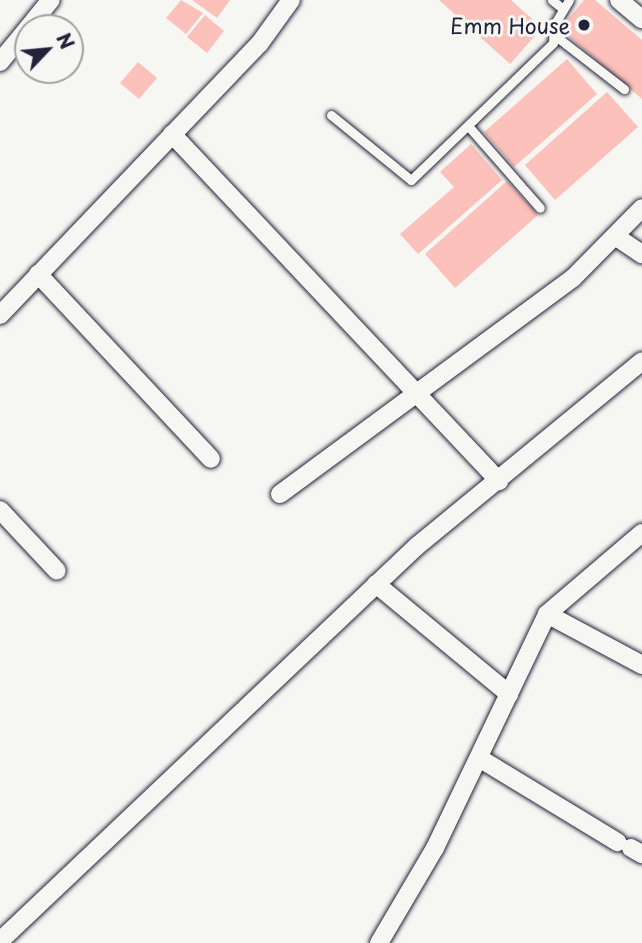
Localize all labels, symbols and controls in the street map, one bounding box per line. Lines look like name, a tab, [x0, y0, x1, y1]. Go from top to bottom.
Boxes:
place label: Emm House	[451, 12, 570, 38]
north arrow	[14, 14, 84, 84]
marker: Emm House	[576, 17, 592, 33]
text: N	[50, 28, 82, 54]

